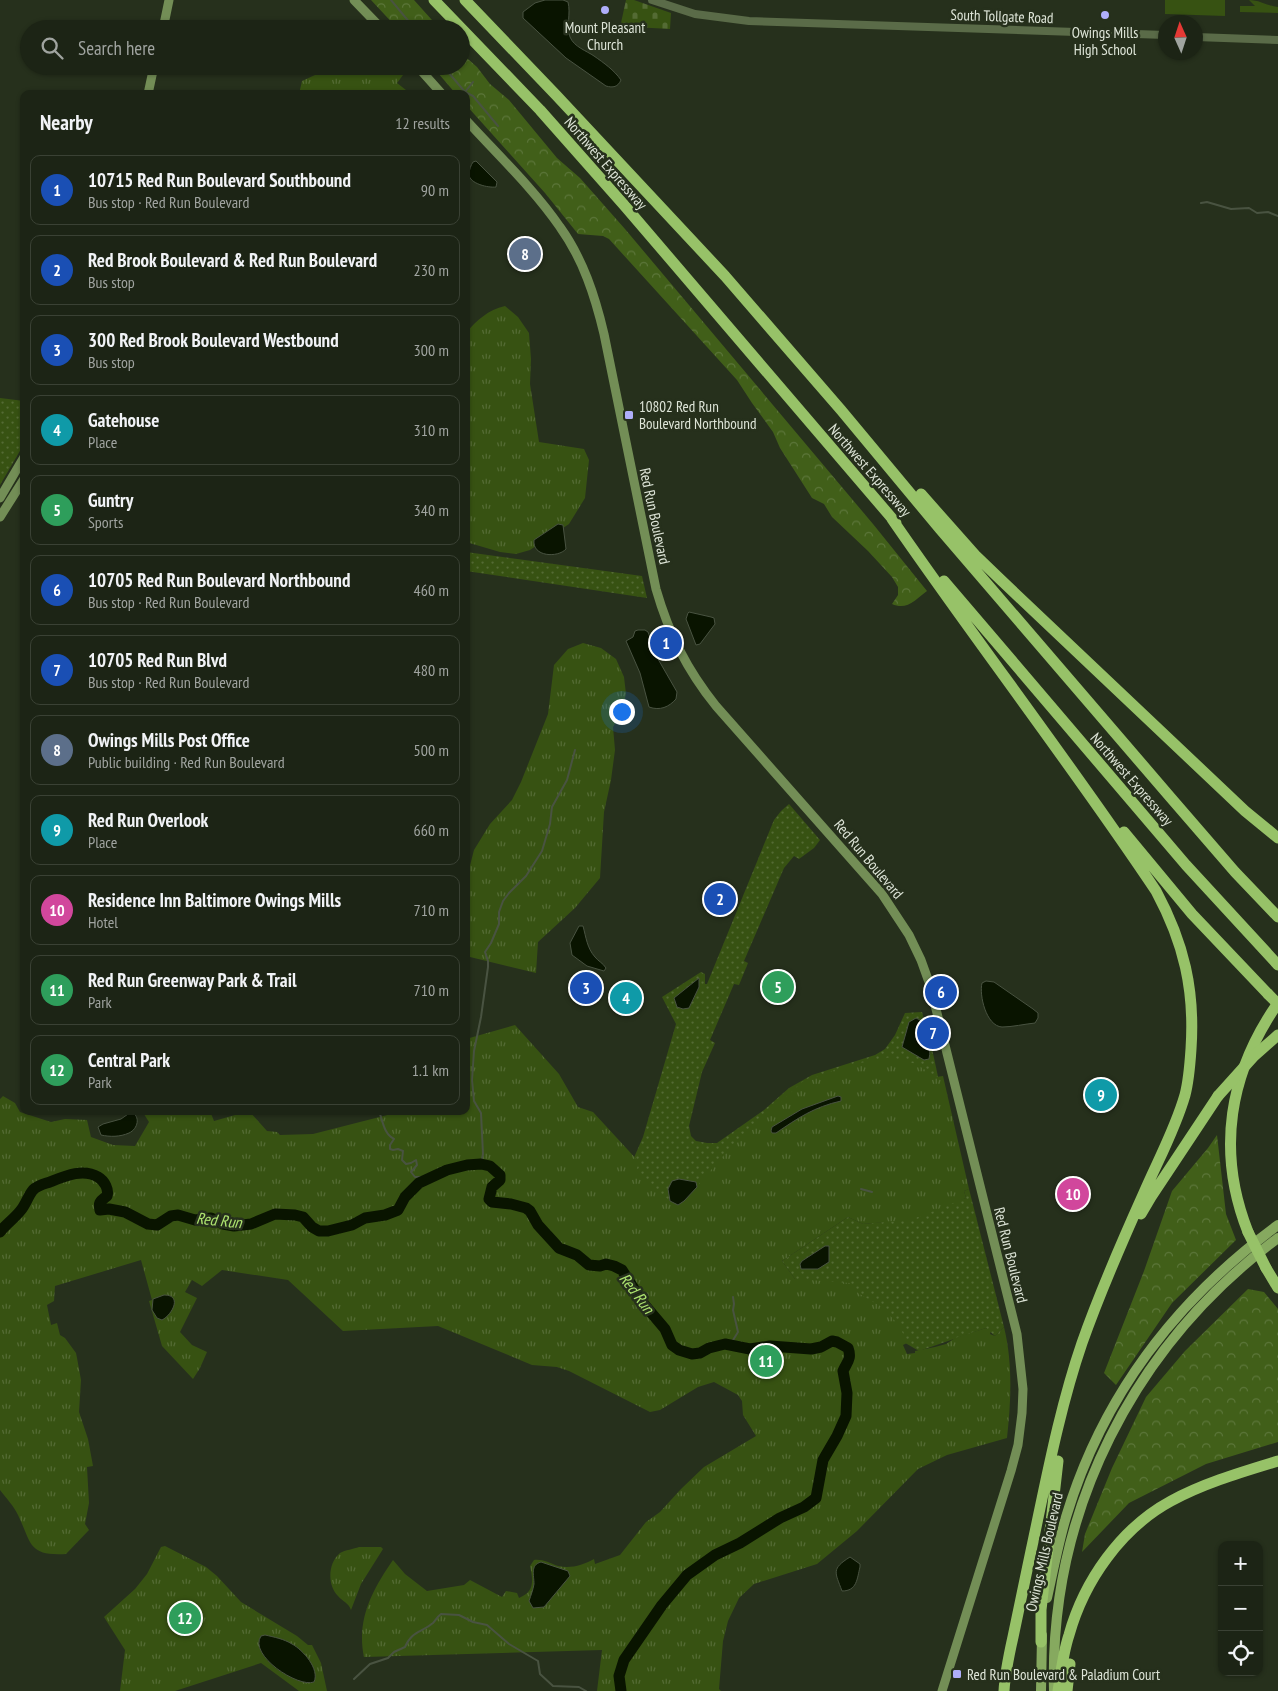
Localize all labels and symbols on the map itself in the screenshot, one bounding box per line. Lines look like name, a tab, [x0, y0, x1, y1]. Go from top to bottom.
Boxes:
marker: Mount Pleasant Church	[599, 4, 611, 16]
street label: South Tollgate Road	[950, 5, 1054, 27]
marker: Owings Mills High School	[1099, 9, 1111, 21]
north arrow	[1158, 15, 1203, 60]
place label: Mount Pleasant Church	[565, 18, 645, 54]
place label: Owings Mills High School	[1072, 23, 1138, 59]
street label: Northwest Expressway	[560, 113, 652, 214]
pin: 8	[509, 235, 541, 273]
place label: 10802 Red Run Boulevard Northbound	[639, 397, 756, 433]
marker: 10802 Red Run Boulevard Northbound	[623, 409, 635, 421]
street label: Northwest Expressway	[824, 420, 916, 521]
street label: Red Run Boulevard	[636, 466, 674, 566]
pin: 1	[650, 624, 682, 662]
your location	[609, 699, 635, 725]
street label: Northwest Expressway	[1086, 729, 1178, 830]
street label: Red Run Boulevard	[830, 815, 908, 903]
pin: 2	[704, 880, 736, 918]
pin: 5	[762, 968, 794, 1006]
pin: 3	[570, 969, 602, 1007]
pin: 6	[925, 973, 957, 1011]
pin: 4	[610, 979, 642, 1017]
pin: 7	[917, 1014, 949, 1052]
pin: 9	[1085, 1076, 1117, 1114]
pin: 10	[1057, 1175, 1089, 1213]
street label: Red Run Boulevard	[990, 1205, 1032, 1305]
water label: Red Run	[195, 1208, 244, 1232]
water label: Red Run	[615, 1269, 659, 1318]
pin: 11	[750, 1342, 782, 1380]
street label: Owings Mills Boulevard	[1021, 1491, 1067, 1613]
pin: 12	[169, 1599, 201, 1637]
place label: Red Run Boulevard & Paladium Court	[967, 1665, 1160, 1684]
marker: Red Run Boulevard & Paladium Court	[951, 1668, 963, 1680]

